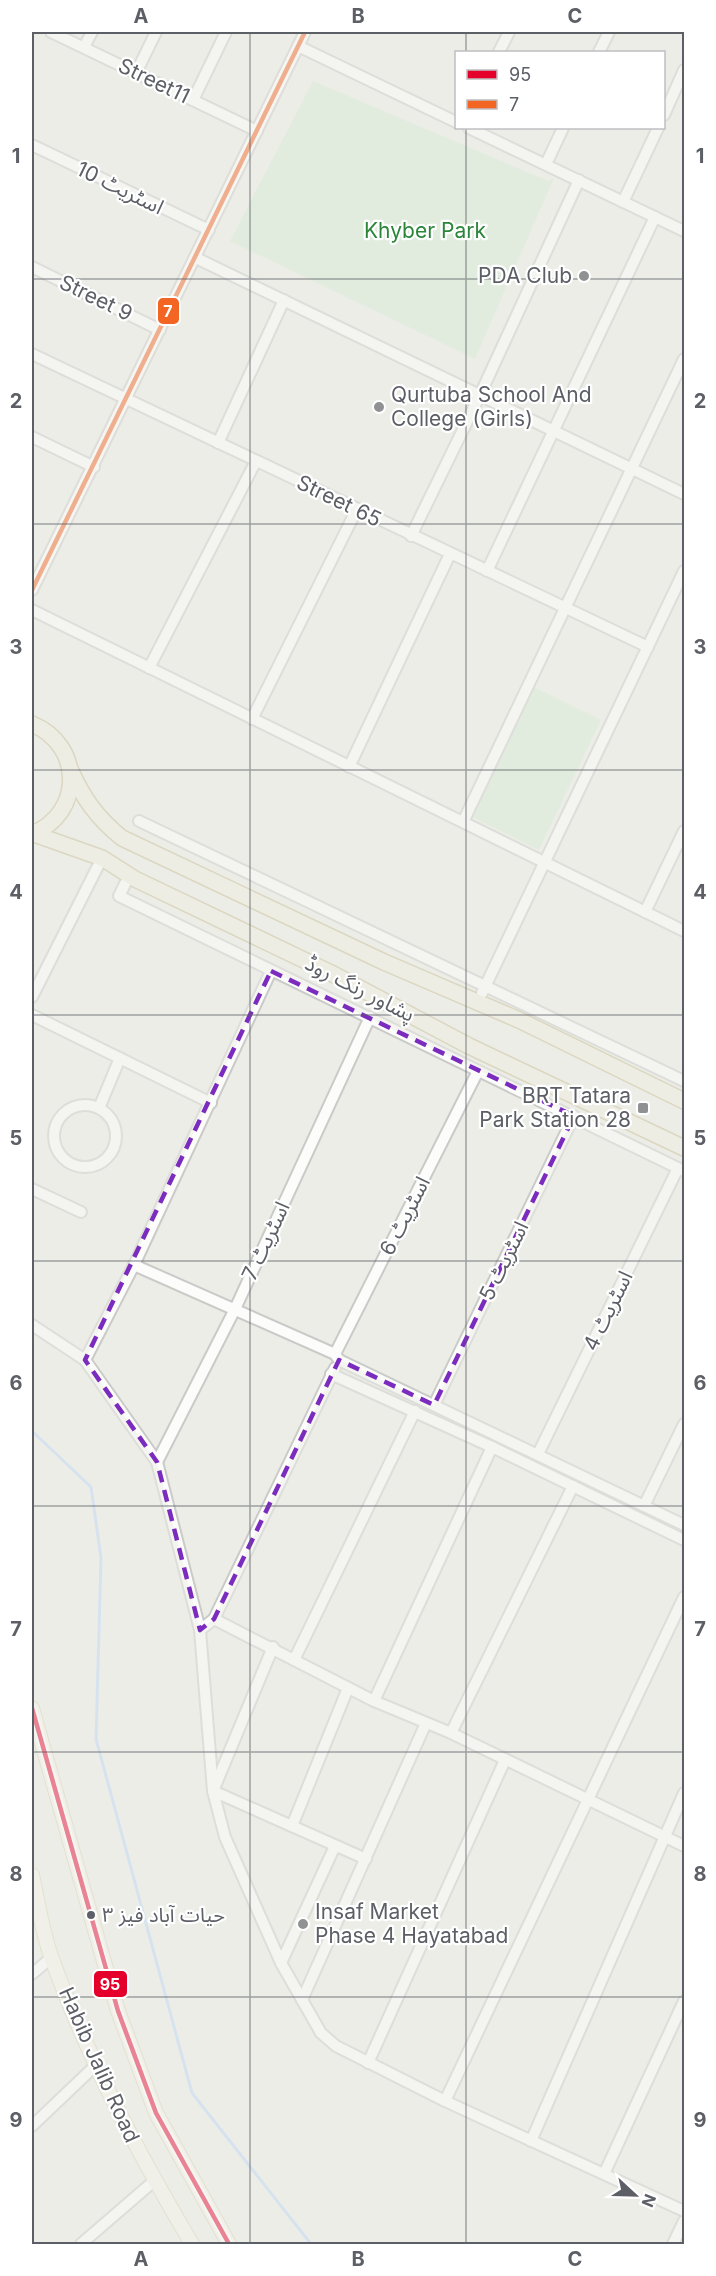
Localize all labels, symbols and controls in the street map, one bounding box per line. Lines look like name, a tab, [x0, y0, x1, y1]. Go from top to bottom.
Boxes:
text: A	[134, 4, 149, 28]
text: B	[351, 4, 365, 28]
text: C	[568, 4, 582, 28]
legend	[455, 51, 665, 129]
street label: Street11	[114, 53, 194, 109]
text: 95	[509, 64, 531, 85]
text: 7	[509, 94, 519, 115]
text: 1	[12, 144, 20, 168]
text: 1	[696, 144, 704, 168]
street label: اسٹریٹ 10	[73, 156, 168, 219]
park label: Khyber Park	[364, 218, 486, 243]
place label: PDA Club	[478, 263, 572, 288]
street label: Street 9	[56, 269, 137, 326]
marker: PDA Club	[577, 269, 591, 283]
line badge: 7	[157, 297, 180, 325]
text: 7	[163, 301, 173, 321]
place label: Qurtuba School And College (Girls)	[391, 382, 592, 431]
text: 2	[10, 389, 22, 413]
text: 2	[694, 389, 706, 413]
marker: Qurtuba School And College (Girls)	[372, 400, 386, 414]
street label: Street 65	[293, 469, 386, 532]
text: 3	[10, 635, 22, 659]
text: 3	[694, 635, 706, 659]
text: 4	[9, 880, 23, 904]
text: 4	[693, 880, 707, 904]
street label: پشاور رنگ روڈ	[301, 950, 419, 1028]
place label: BRT Tatara Park Station 28	[479, 1083, 631, 1132]
marker: BRT Tatara Park Station 28	[636, 1101, 650, 1115]
text: 5	[10, 1126, 22, 1150]
text: 5	[694, 1126, 706, 1150]
street label: اسٹریٹ 6	[374, 1172, 435, 1259]
street label: اسٹریٹ 7	[236, 1197, 295, 1284]
street label: اسٹریٹ 5	[474, 1217, 533, 1304]
street label: اسٹریٹ 4	[578, 1267, 638, 1355]
text: 6	[10, 1371, 23, 1395]
text: 6	[694, 1371, 707, 1395]
text: 7	[10, 1617, 22, 1641]
text: 7	[694, 1617, 706, 1641]
text: 8	[9, 1862, 23, 1886]
text: 8	[693, 1862, 707, 1886]
place label: Insaf Market Phase 4 Hayatabad	[315, 1899, 508, 1948]
place label: حیات آباد فیز ۳	[102, 1903, 225, 1927]
marker: حیات آباد فیز ۳	[85, 1909, 97, 1921]
marker: Insaf Market Phase 4 Hayatabad	[296, 1917, 310, 1931]
line badge: 95	[93, 1970, 128, 1998]
text: 95	[100, 1974, 120, 1994]
street label: Habib Jalib Road	[54, 1983, 145, 2146]
text: 9	[10, 2108, 23, 2132]
text: 9	[694, 2108, 707, 2132]
north arrow	[605, 2165, 665, 2225]
text: N	[637, 2191, 660, 2210]
text: A	[134, 2247, 149, 2271]
text: B	[351, 2247, 365, 2271]
text: C	[568, 2247, 582, 2271]

